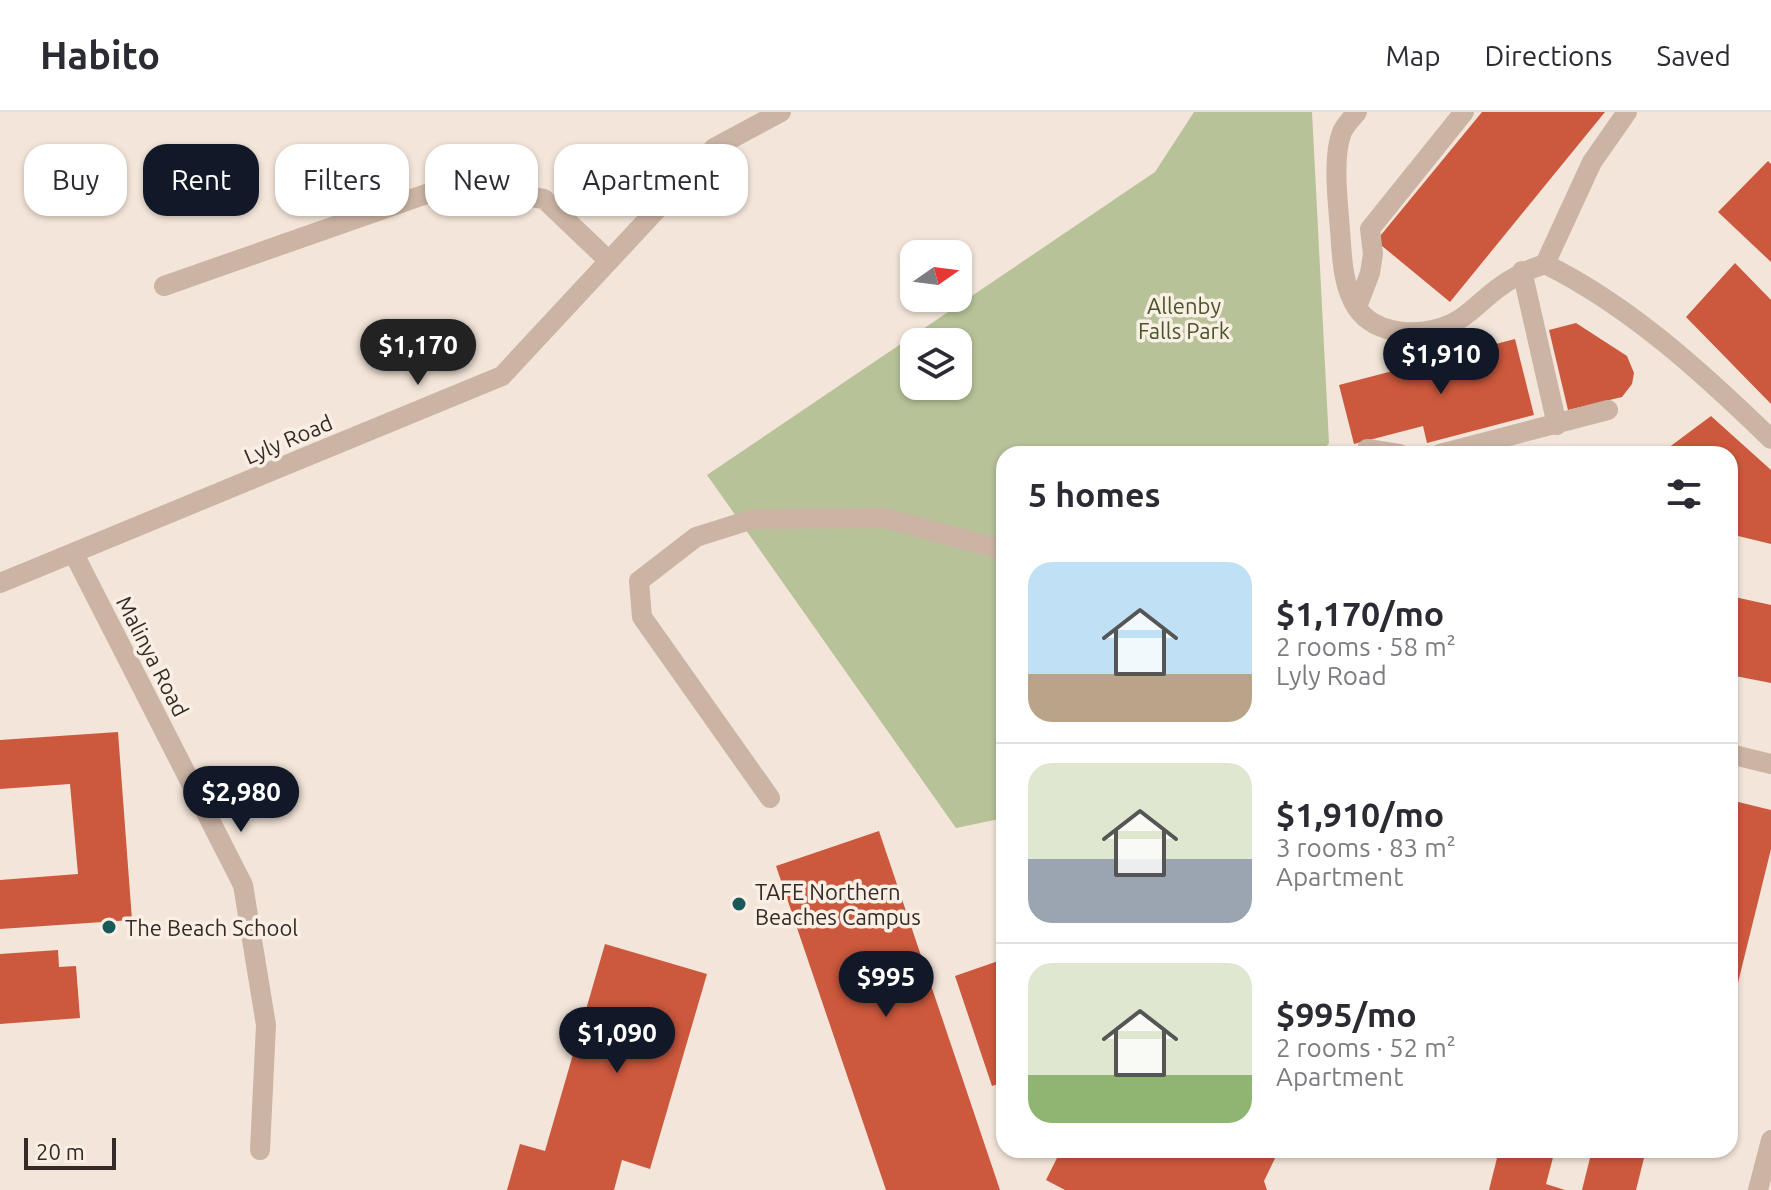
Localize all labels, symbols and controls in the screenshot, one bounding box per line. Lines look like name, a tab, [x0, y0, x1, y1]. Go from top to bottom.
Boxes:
text: Habito	[40, 34, 160, 76]
text: Map	[1385, 40, 1441, 71]
text: Directions	[1485, 40, 1612, 71]
text: Saved	[1656, 40, 1731, 71]
chip: Buy	[24, 144, 127, 216]
chip: Rent	[143, 144, 259, 216]
chip: Filters	[275, 144, 409, 216]
chip: New	[425, 144, 538, 216]
chip: Apartment	[554, 144, 748, 216]
north arrow	[900, 240, 972, 312]
map controls	[900, 240, 972, 400]
park label: Allenby Falls Park	[1138, 293, 1230, 343]
pin: $1,170	[353, 319, 483, 387]
button: layers	[900, 328, 972, 400]
pin: $1,910	[1376, 328, 1506, 396]
text: $1,170	[378, 330, 458, 359]
text: $1,910	[1401, 339, 1481, 368]
street label: Lyly Road	[240, 409, 336, 469]
icon: filters	[1662, 472, 1706, 516]
text: 5 homes	[1028, 475, 1161, 513]
street label: Malinya Road	[112, 592, 194, 720]
icon: home	[1092, 594, 1188, 690]
text: $1,170/mo	[1276, 594, 1444, 632]
text: 2 rooms · 58 m²	[1276, 632, 1456, 661]
text: Lyly Road	[1276, 661, 1387, 690]
pin: $2,980	[176, 766, 306, 834]
text: $2,980	[201, 777, 281, 806]
icon: home	[1092, 795, 1188, 891]
text: $1,910/mo	[1276, 795, 1444, 833]
text: 3 rooms · 83 m²	[1276, 833, 1456, 862]
text: Apartment	[1276, 862, 1403, 891]
place label: TAFE Northern Beaches Campus	[755, 879, 921, 929]
marker: TAFE Northern Beaches Campus	[730, 895, 748, 913]
place label: The Beach School	[125, 915, 298, 940]
marker: The Beach School	[100, 918, 118, 936]
pin: $995	[839, 951, 933, 1019]
text: $995	[857, 962, 915, 991]
icon: home	[1092, 995, 1188, 1091]
text: $995/mo	[1276, 995, 1417, 1033]
pin: $1,090	[552, 1007, 682, 1075]
text: $1,090	[577, 1018, 657, 1047]
text: 2 rooms · 52 m²	[1276, 1033, 1456, 1062]
text: Apartment	[1276, 1062, 1403, 1091]
scale bar	[24, 1134, 116, 1170]
text: 20 m	[36, 1139, 85, 1164]

